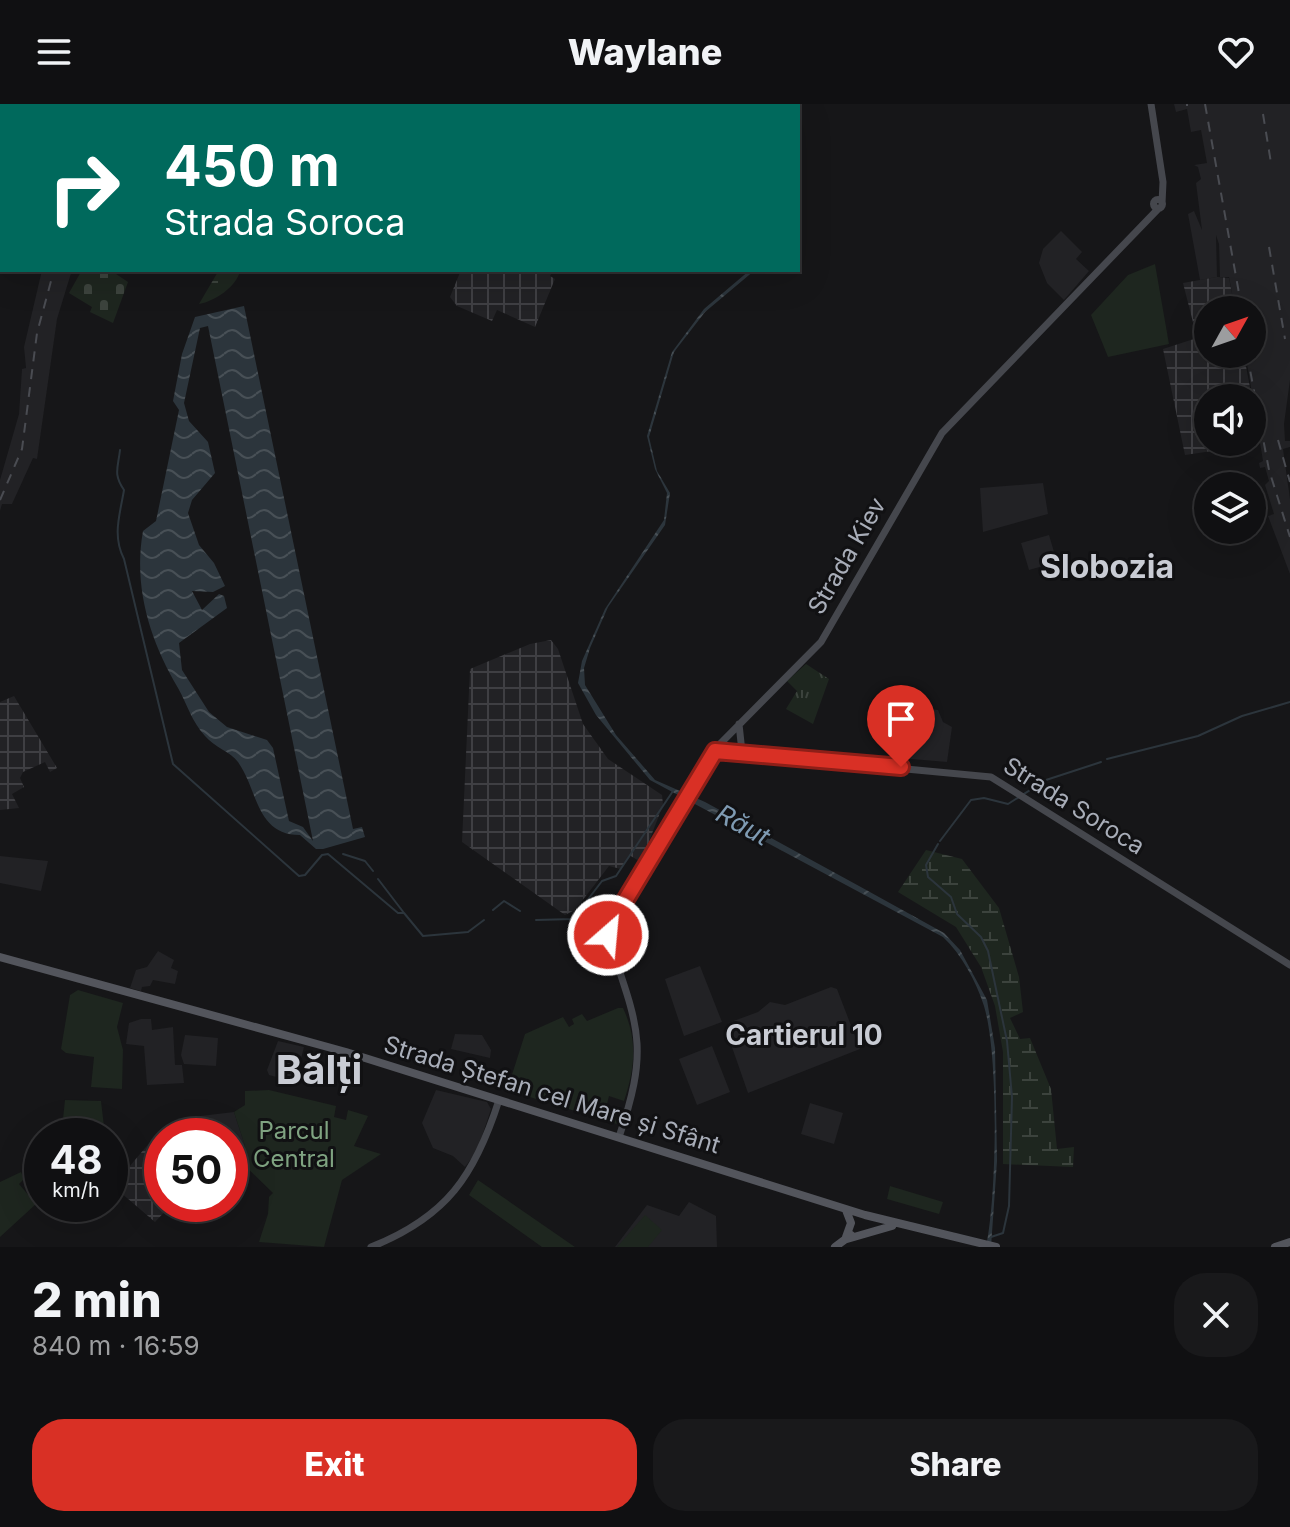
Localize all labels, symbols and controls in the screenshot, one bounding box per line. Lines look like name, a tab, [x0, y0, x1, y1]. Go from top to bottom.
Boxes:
icon: menu	[32, 30, 76, 74]
text: Waylane	[568, 30, 722, 74]
icon: heart	[1214, 30, 1258, 74]
text: 450 m	[164, 132, 340, 200]
icon: right	[32, 136, 136, 240]
text: Strada Soroca	[164, 200, 405, 244]
north arrow	[1194, 296, 1266, 368]
map controls	[1194, 296, 1266, 544]
button: sound	[1194, 384, 1266, 456]
button: layers	[1194, 472, 1266, 544]
street label: Strada Kiev	[802, 492, 892, 619]
district label: Slobozia	[1040, 547, 1174, 586]
pin	[867, 685, 935, 767]
icon: arrive	[879, 697, 923, 741]
street label: Strada Soroca	[998, 751, 1150, 861]
water label: Răut	[711, 797, 776, 852]
position arrow	[566, 893, 650, 977]
district label: Cartierul 10	[725, 1018, 883, 1052]
street label: Strada Ștefan cel Mare și Sfânt	[381, 1029, 724, 1160]
district label: Bălți	[276, 1045, 362, 1094]
park label: Parcul Central	[253, 1116, 335, 1173]
speed limit sign: 50	[144, 1118, 248, 1222]
text: 48	[49, 1135, 103, 1184]
text: km/h	[52, 1178, 100, 1202]
text: 2 min	[32, 1270, 162, 1329]
button: close	[1174, 1273, 1258, 1357]
text: 840 m · 16:59	[32, 1330, 200, 1361]
button: Exit	[32, 1419, 637, 1511]
button: Share	[653, 1419, 1258, 1511]

